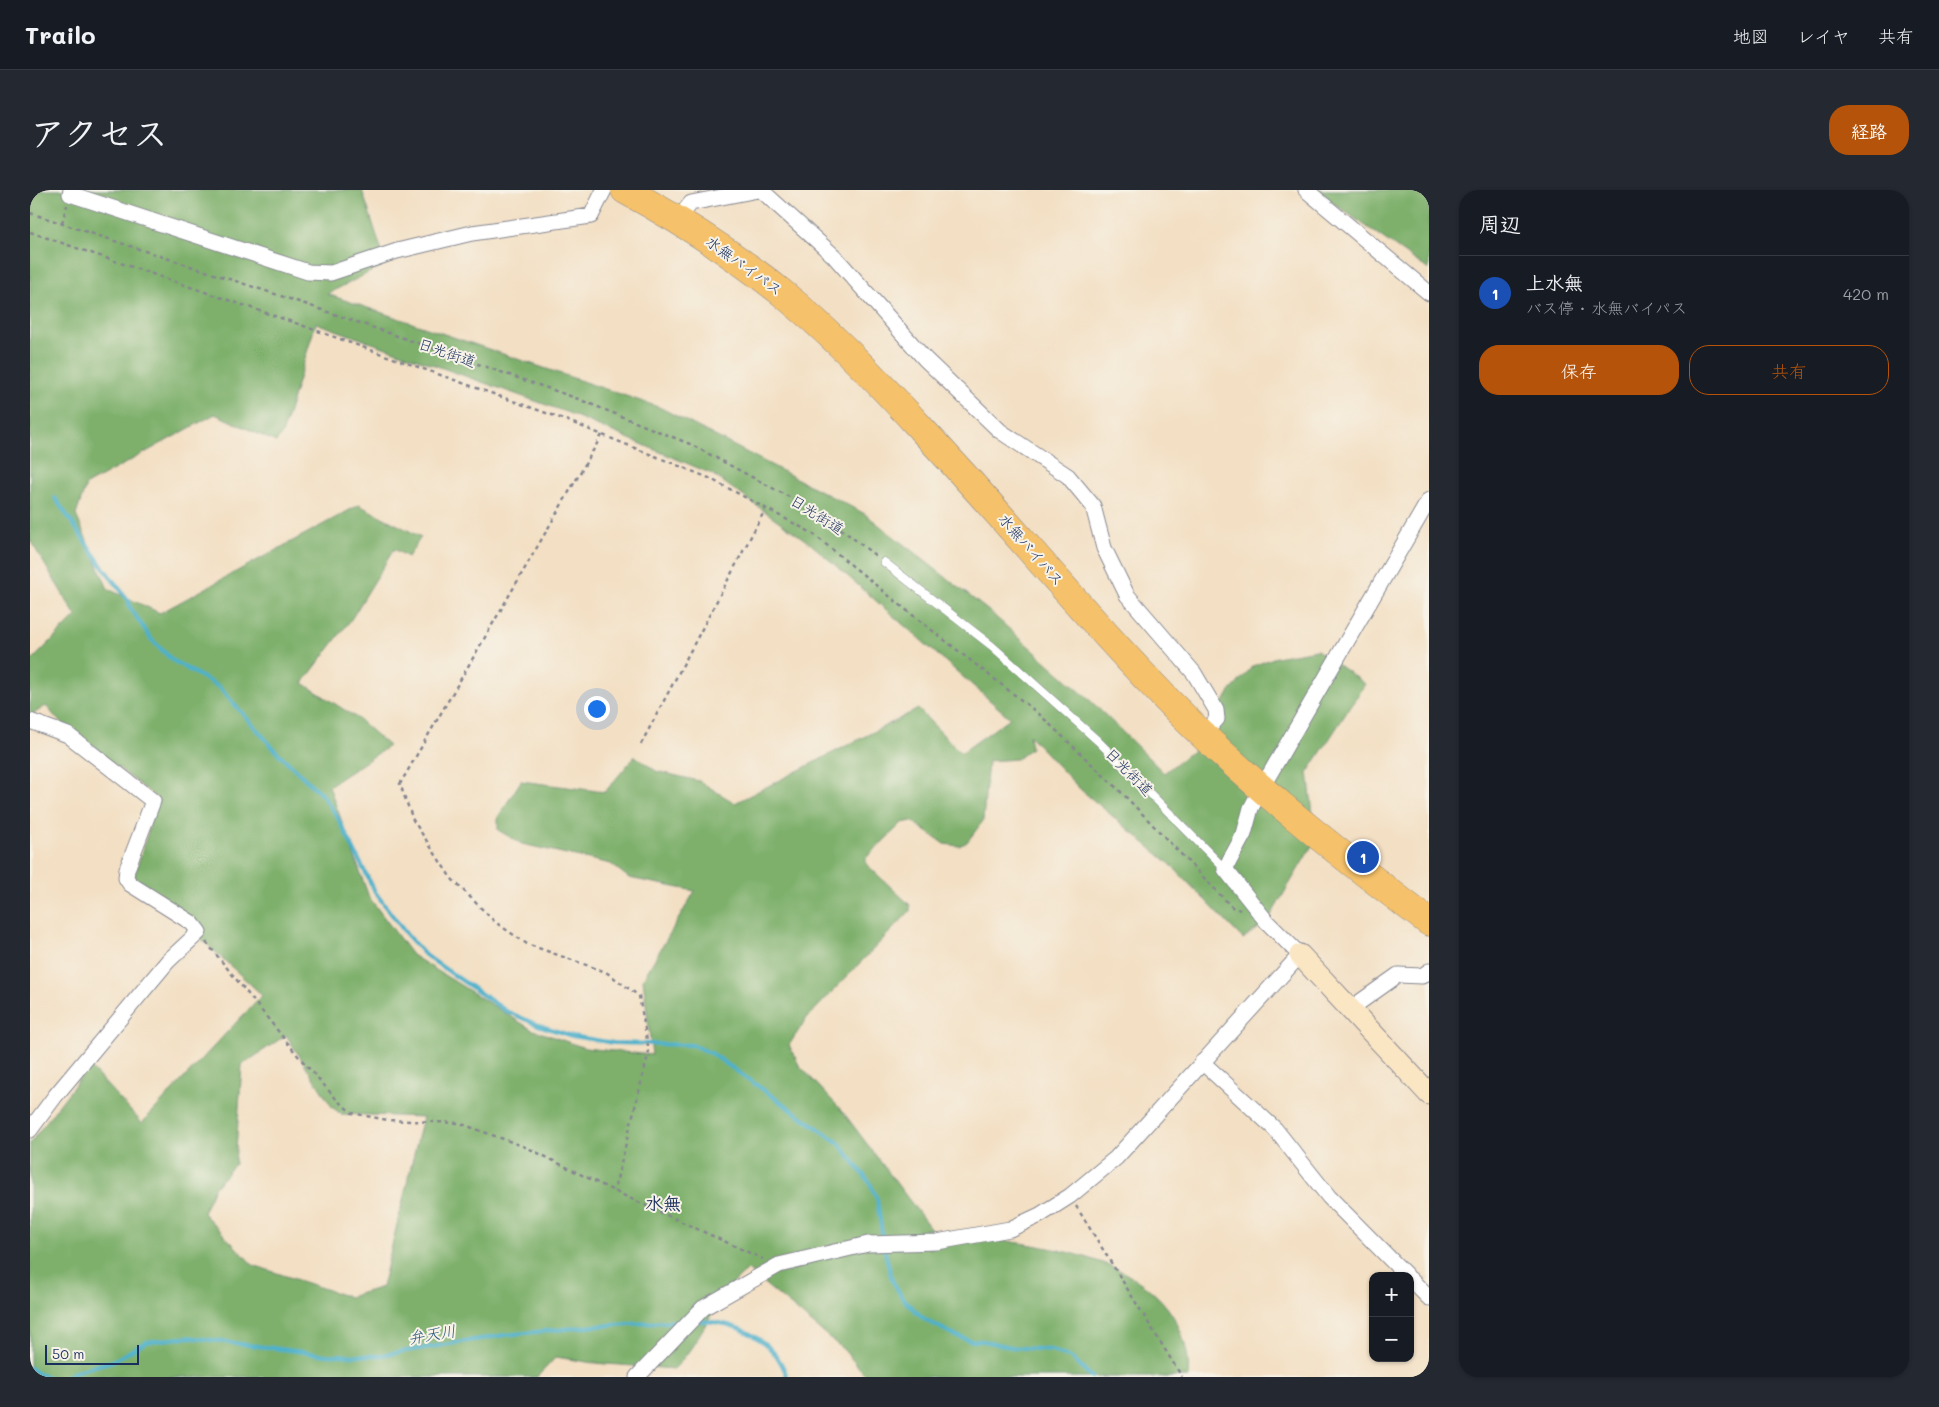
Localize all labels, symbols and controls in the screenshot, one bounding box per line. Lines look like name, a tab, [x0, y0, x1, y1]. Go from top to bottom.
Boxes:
text: Trailo	[25, 19, 96, 50]
text: 地図	[1733, 24, 1769, 48]
text: レイヤ	[1797, 24, 1850, 48]
text: 共有	[1878, 24, 1914, 48]
button: 経路	[1829, 105, 1909, 155]
text: アクセス	[30, 109, 168, 155]
text: 周辺	[1479, 210, 1521, 237]
street label: 水無バイパス	[702, 231, 787, 300]
text: 上水無	[1526, 270, 1583, 295]
text: 1	[1491, 283, 1499, 304]
text: 420 m	[1843, 283, 1889, 304]
text: バス停 · 水無バイパス	[1526, 297, 1687, 318]
street label: 日光街道	[416, 333, 479, 371]
button: 保存	[1479, 345, 1679, 395]
button: 共有	[1689, 345, 1889, 395]
street label: 日光街道	[787, 490, 848, 539]
street label: 水無バイパス	[995, 509, 1069, 590]
your location	[584, 696, 610, 722]
street label: 日光街道	[1101, 743, 1158, 800]
pin: 1	[1347, 838, 1379, 876]
district label: 水無	[645, 1191, 681, 1215]
map controls	[1369, 1272, 1414, 1362]
button: +	[1369, 1272, 1414, 1317]
button: −	[1369, 1317, 1414, 1362]
water label: 弁天川	[407, 1319, 457, 1348]
scale bar	[45, 1342, 139, 1365]
text: 50 m	[52, 1344, 84, 1363]

